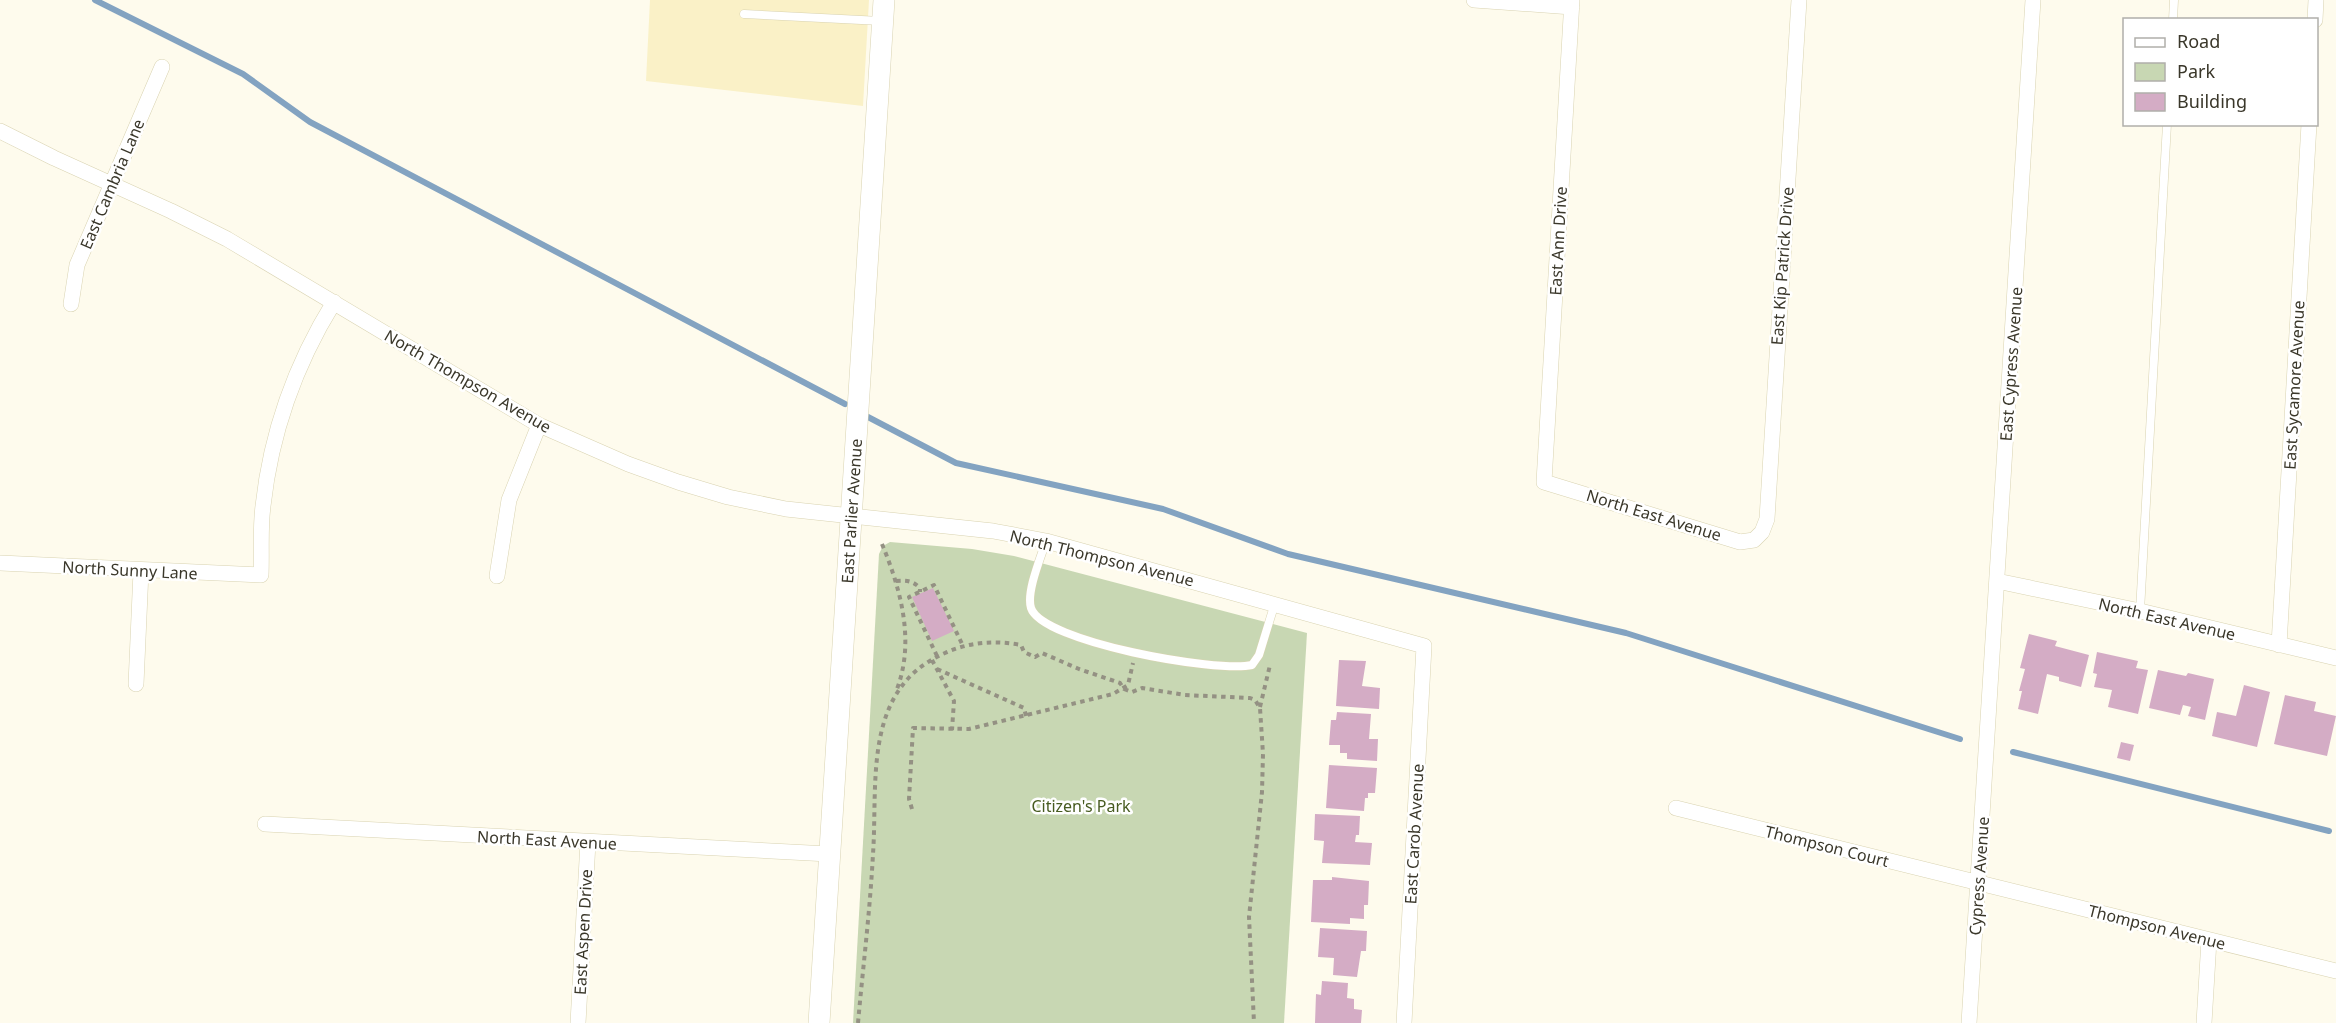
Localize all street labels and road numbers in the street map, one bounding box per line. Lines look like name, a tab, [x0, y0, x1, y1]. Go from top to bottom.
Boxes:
street label: East Cambria Lane	[75, 115, 149, 253]
street label: East Ann Drive	[1544, 186, 1572, 296]
street label: East Kip Patrick Drive	[1765, 186, 1799, 346]
street label: East Cypress Avenue	[1995, 286, 2027, 442]
street label: East Sycamore Avenue	[2279, 300, 2309, 470]
street label: North Thompson Avenue	[381, 324, 555, 438]
street label: East Parlier Avenue	[836, 438, 867, 584]
street label: North East Avenue	[1584, 484, 1724, 546]
street label: North Thompson Avenue	[1008, 524, 1196, 592]
street label: North Sunny Lane	[62, 555, 198, 585]
street label: North East Avenue	[2096, 593, 2238, 645]
street label: East Carob Avenue	[1399, 763, 1429, 905]
street label: Cypress Avenue	[1964, 816, 1994, 936]
street label: Thompson Court	[1763, 820, 1891, 872]
street label: North East Avenue	[477, 825, 617, 855]
street label: East Aspen Drive	[569, 869, 597, 995]
street label: Thompson Avenue	[2086, 899, 2228, 955]

